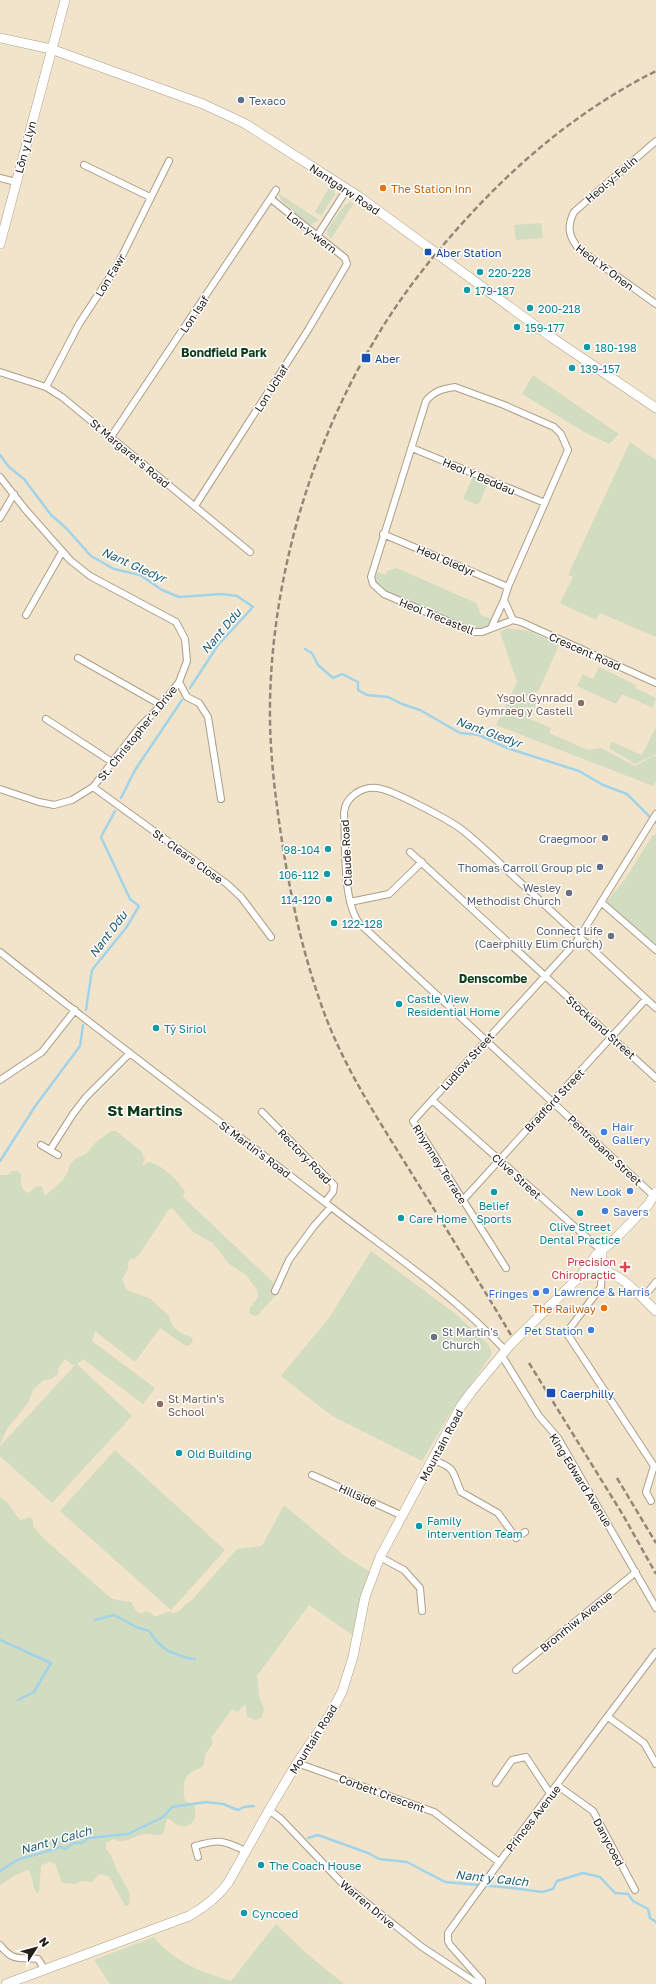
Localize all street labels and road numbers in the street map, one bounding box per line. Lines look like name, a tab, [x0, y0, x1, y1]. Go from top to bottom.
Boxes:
street label: Lôn y Llyn	[12, 119, 38, 175]
street label: Heol-y-Felin	[582, 153, 640, 205]
street label: Nantgarw Road	[307, 161, 383, 217]
street label: Lon-y-wern	[284, 208, 340, 256]
street label: Heol Yr Onen	[573, 241, 637, 293]
street label: Lon Fawr	[92, 251, 128, 299]
street label: Lon Isaf	[177, 293, 211, 335]
street label: Lon Uchaf	[251, 362, 291, 414]
street label: St Margaret's Road	[88, 416, 172, 490]
street label: Heol Y Beddau	[441, 455, 517, 497]
street label: Heol Gledyr	[415, 542, 478, 578]
street label: Heol Trecastell	[398, 595, 477, 637]
street label: Crescent Road	[547, 629, 623, 673]
street label: St. Christopher's Drive	[95, 683, 179, 783]
street label: Claude Road	[338, 819, 354, 887]
street label: St. Clears Close	[150, 826, 226, 886]
street label: Stockland Street	[564, 993, 638, 1061]
street label: Ludlow Street	[438, 1029, 496, 1093]
street label: Bradford Street	[522, 1066, 586, 1134]
street label: Pentrebane Street	[565, 1112, 645, 1188]
street label: St Martin's Road	[217, 1118, 293, 1180]
street label: Rhymney Terrace	[410, 1122, 470, 1206]
street label: Rectory Road	[276, 1126, 334, 1186]
street label: Clive Street	[490, 1151, 544, 1201]
street label: Mountain Road	[417, 1407, 465, 1483]
street label: King Edward Avenue	[547, 1431, 615, 1529]
street label: Hillside	[337, 1481, 379, 1509]
street label: Bronrhiw Avenue	[537, 1588, 615, 1654]
street label: Mountain Road	[286, 1702, 340, 1776]
street label: Corbett Crescent	[337, 1771, 427, 1815]
street label: Princes Avenue	[503, 1782, 563, 1854]
street label: Danycoed	[591, 1816, 627, 1868]
street label: Warren Drive	[338, 1877, 398, 1931]

